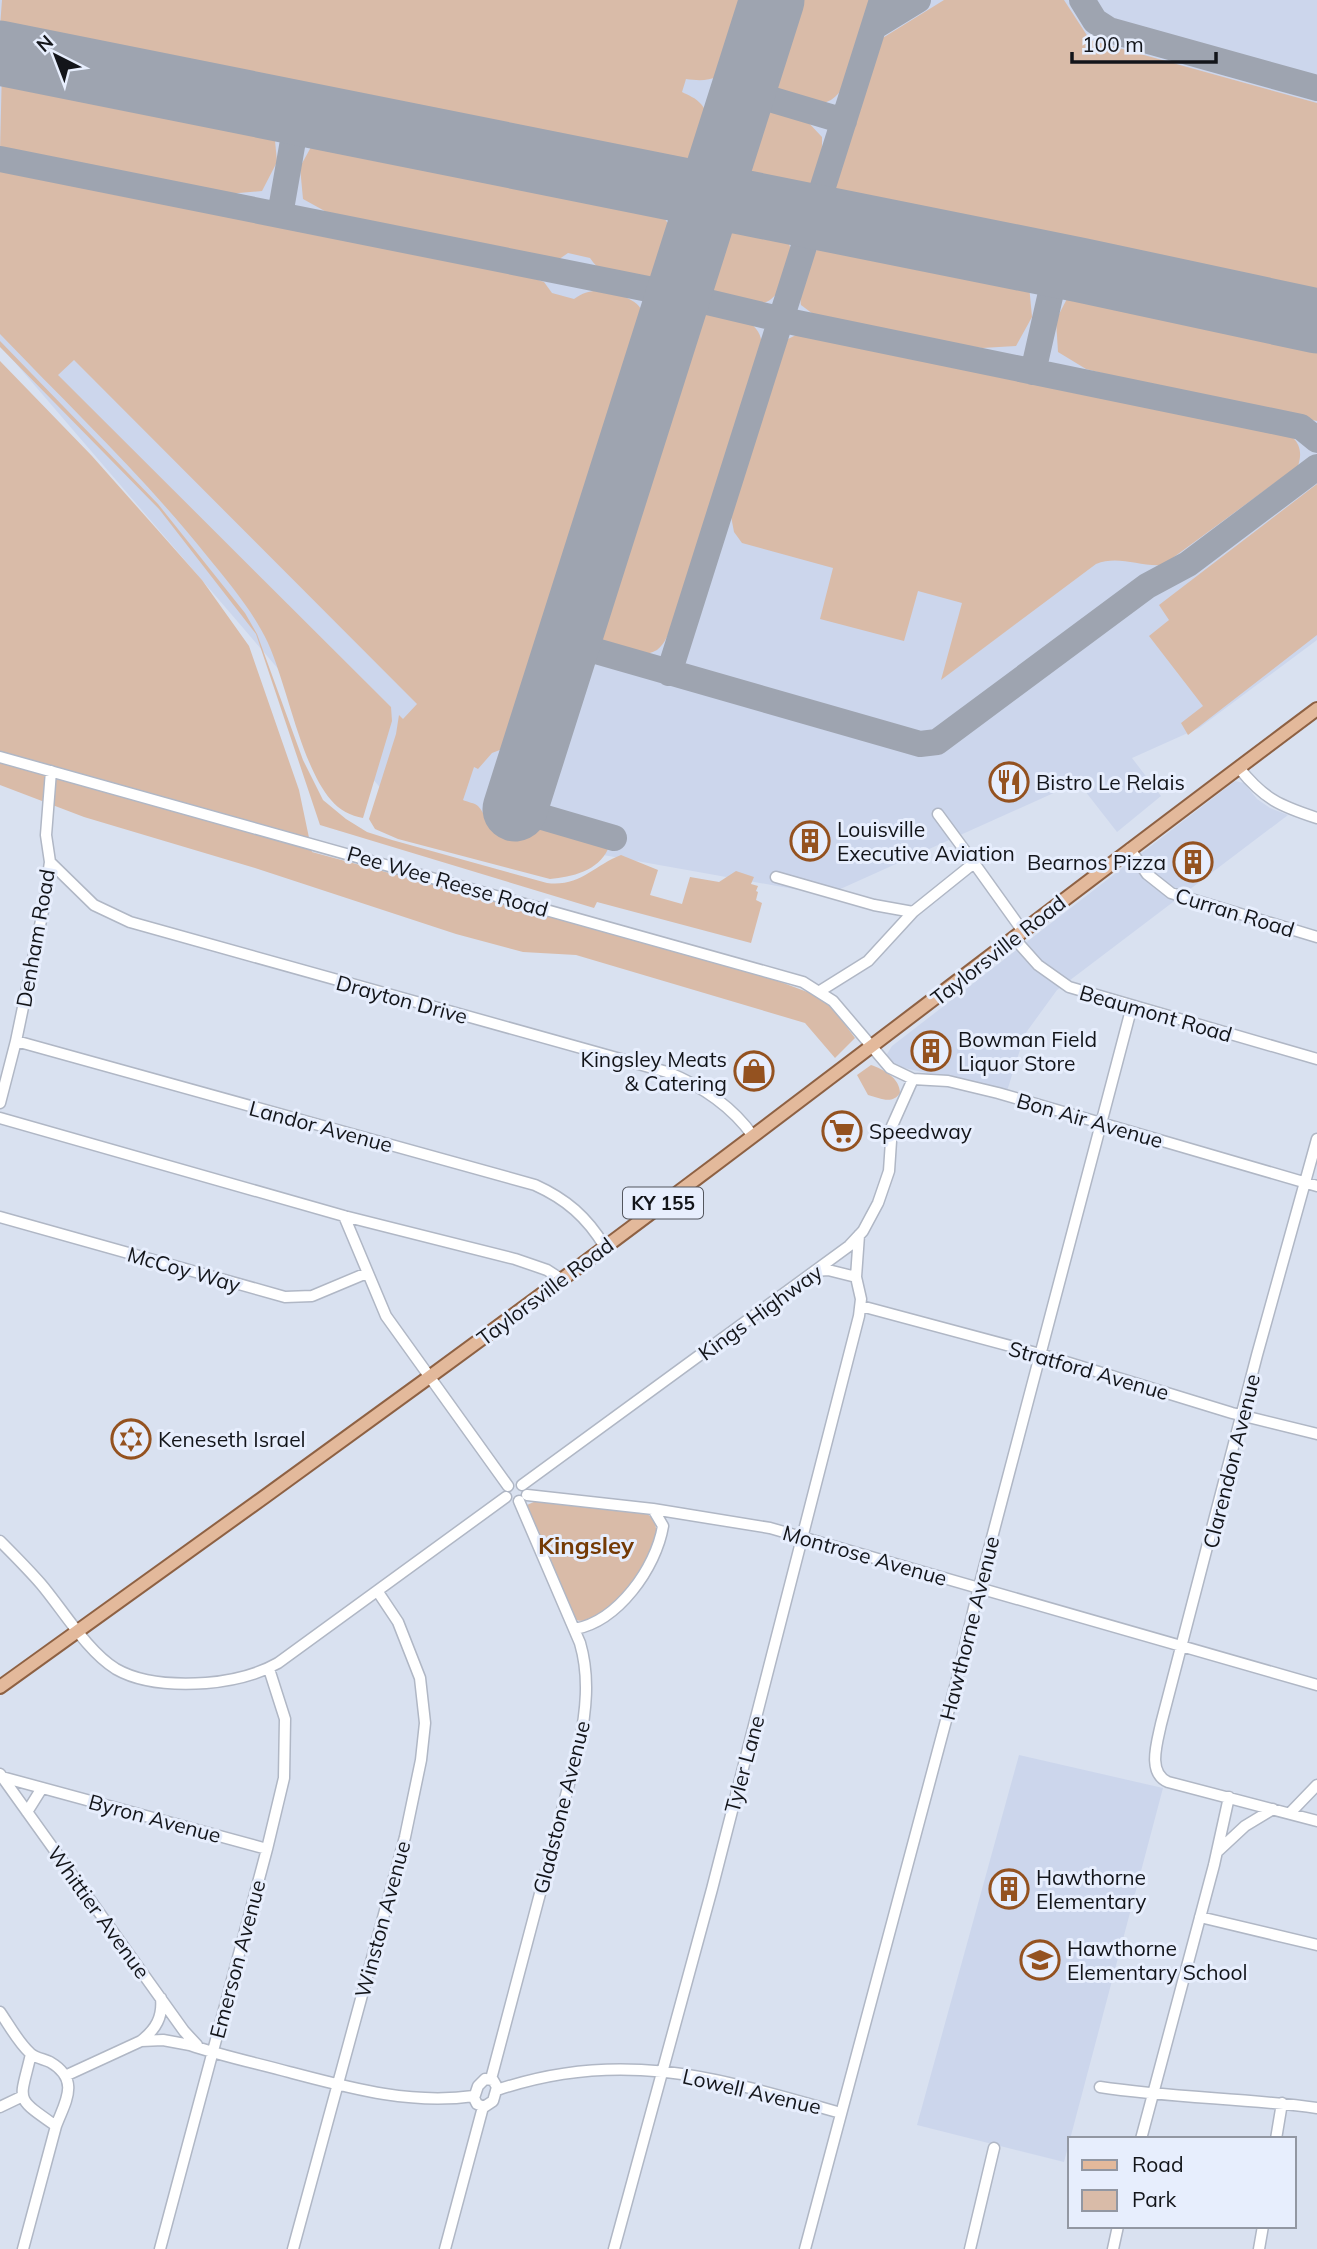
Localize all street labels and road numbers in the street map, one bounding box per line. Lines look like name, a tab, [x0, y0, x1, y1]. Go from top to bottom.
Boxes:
street label: Pee Wee Reese Road	[344, 840, 552, 922]
street label: Denham Road	[10, 867, 60, 1009]
street label: Curran Road	[1172, 882, 1298, 942]
street label: Taylorsville Road	[925, 889, 1071, 1011]
street label: Drayton Drive	[334, 969, 470, 1029]
street label: Beaumont Road	[1077, 979, 1235, 1047]
street label: Bon Air Avenue	[1014, 1087, 1166, 1153]
street label: Landor Avenue	[247, 1094, 395, 1158]
road number: KY 155	[623, 1188, 703, 1218]
street label: Taylorsville Road	[472, 1231, 618, 1351]
street label: McCoy Way	[125, 1240, 243, 1298]
street label: Kings Highway	[693, 1258, 827, 1366]
street label: Stratford Avenue	[1006, 1335, 1172, 1405]
street label: Clarendon Avenue	[1197, 1371, 1265, 1551]
street label: Montrose Avenue	[780, 1519, 950, 1591]
street label: Hawthorne Avenue	[934, 1533, 1004, 1723]
street label: Tyler Lane	[719, 1712, 769, 1816]
street label: Gladstone Avenue	[527, 1718, 595, 1896]
street label: Byron Avenue	[86, 1788, 224, 1848]
street label: Winston Avenue	[349, 1838, 415, 2000]
street label: Whittier Avenue	[42, 1841, 156, 1983]
street label: Emerson Avenue	[203, 1877, 271, 2041]
street label: Lowell Avenue	[680, 2062, 824, 2120]

